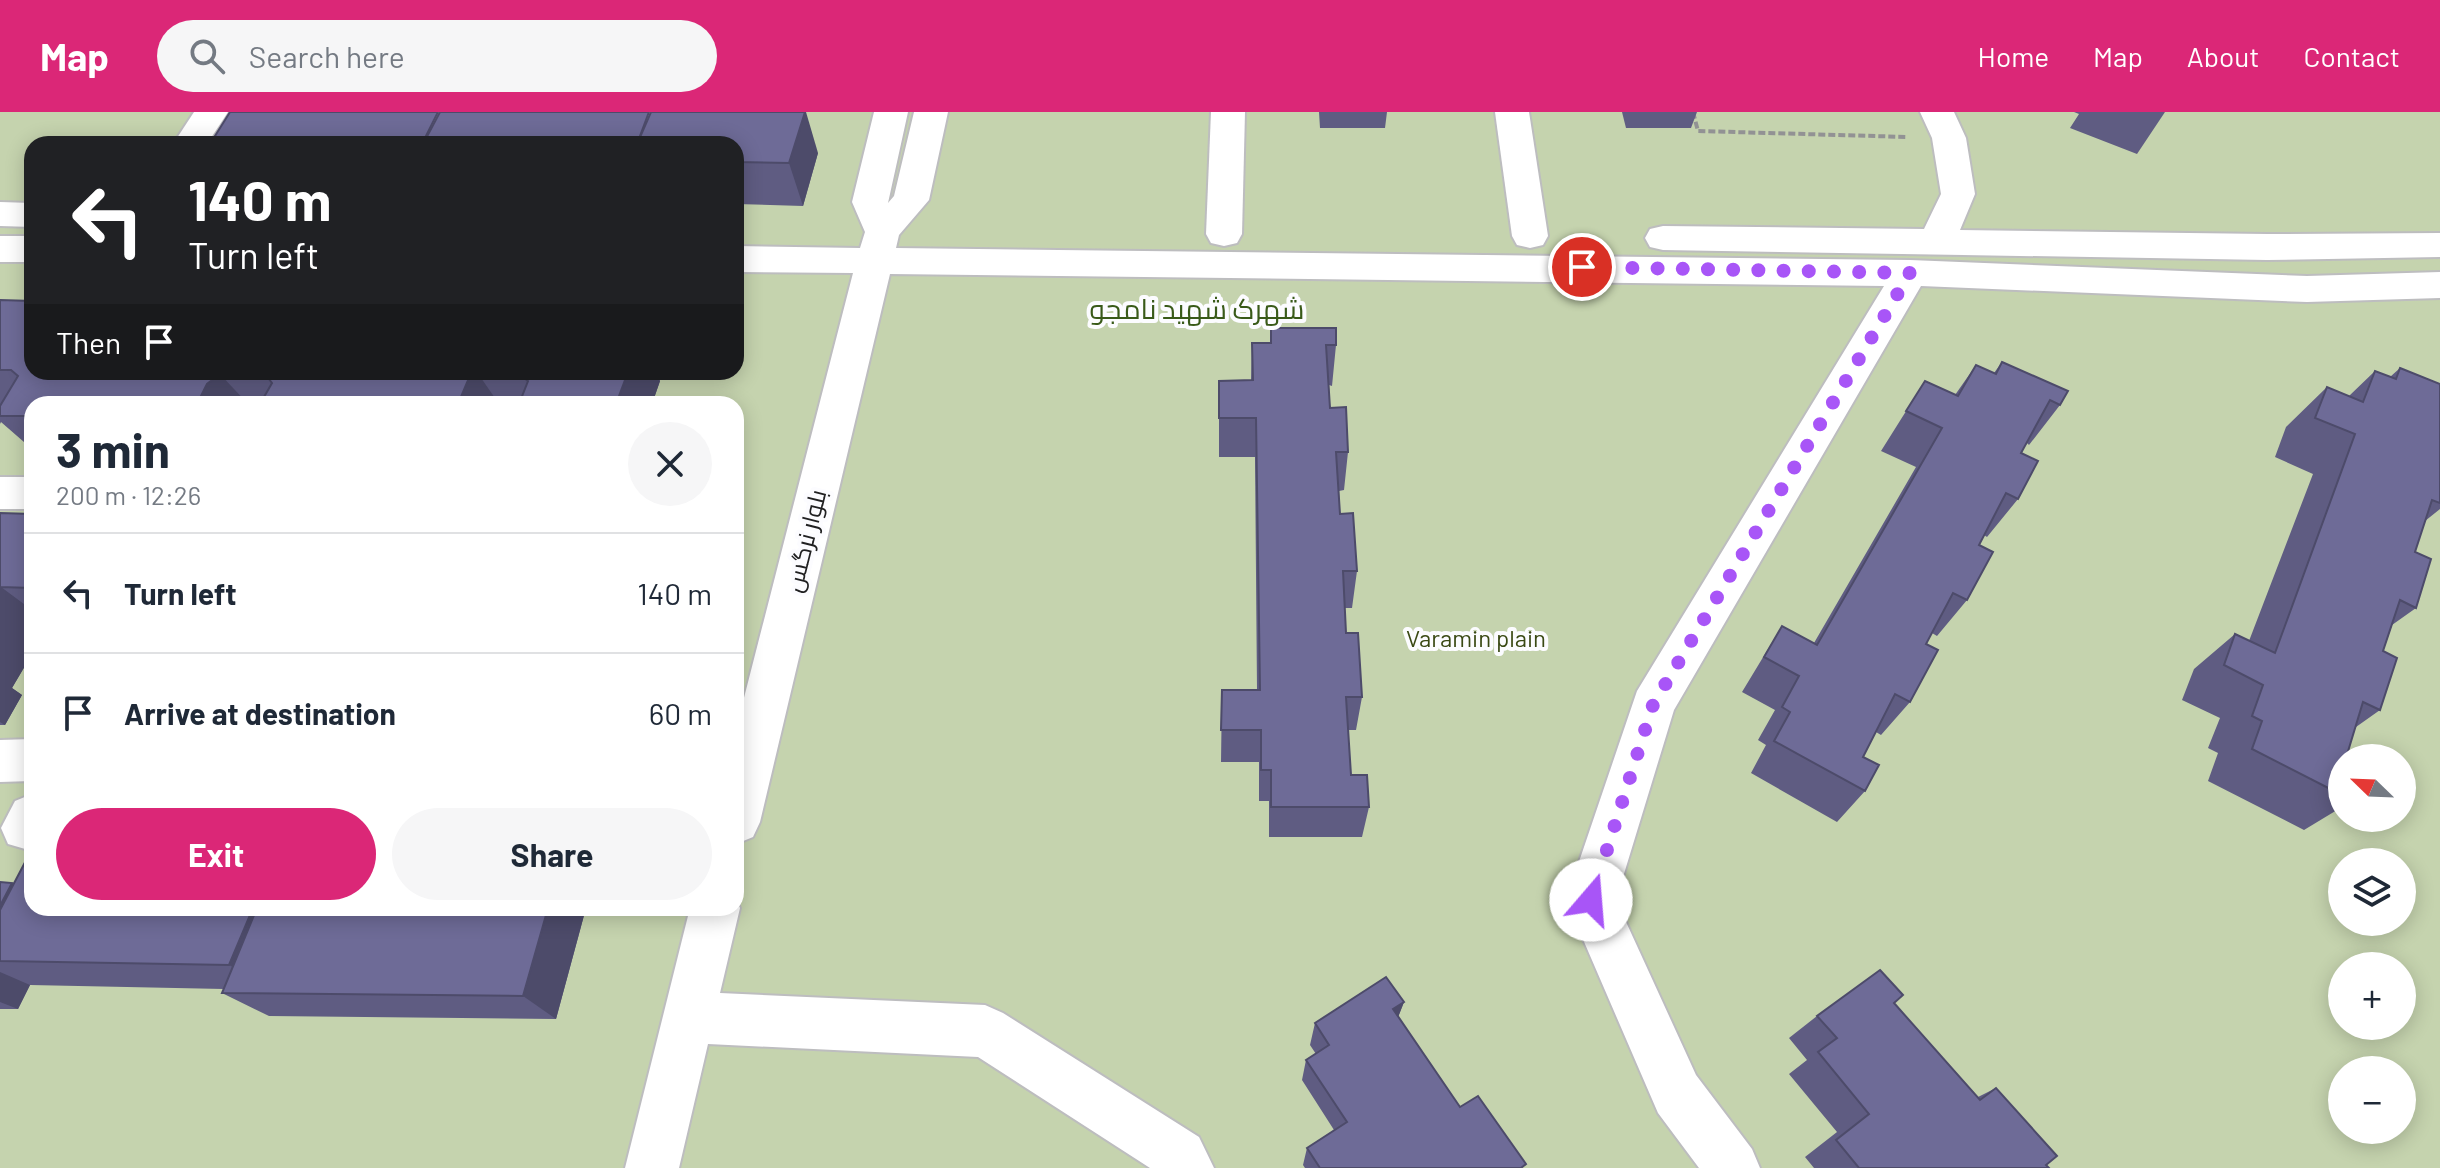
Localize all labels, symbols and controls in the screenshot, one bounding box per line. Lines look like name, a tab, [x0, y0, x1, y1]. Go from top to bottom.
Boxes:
search box	[157, 20, 717, 92]
text: Map	[40, 33, 109, 79]
icon: search	[185, 34, 229, 78]
text: Search here	[249, 38, 405, 74]
text: Home	[1978, 39, 2049, 73]
text: Map	[2093, 39, 2143, 73]
text: About	[2187, 39, 2259, 73]
text: Contact	[2303, 39, 2400, 73]
text: 140 m	[188, 165, 332, 232]
icon: left	[56, 168, 160, 272]
text: Turn left	[188, 233, 319, 276]
pin	[1548, 233, 1616, 301]
icon: arrive	[1560, 245, 1604, 289]
district label: شهرک شهید نامجو	[1090, 291, 1304, 326]
icon: arrive	[137, 320, 181, 364]
text: Then	[56, 324, 121, 360]
text: 3 min	[56, 420, 170, 478]
button: close	[628, 422, 712, 506]
text: 200 m · 12:26	[56, 479, 201, 510]
street label: بلوار نرگس	[778, 486, 832, 595]
icon: left	[56, 571, 100, 615]
text: Turn left	[124, 575, 237, 611]
text: 140 m	[637, 575, 712, 611]
park label: Varamin plain	[1406, 623, 1546, 652]
icon: arrive	[56, 691, 100, 735]
text: Arrive at destination	[124, 695, 396, 731]
text: 60 m	[649, 695, 712, 731]
north arrow	[2328, 744, 2416, 832]
map controls	[2328, 744, 2416, 1144]
button: Exit	[56, 808, 376, 900]
button: Share	[392, 808, 712, 900]
button: layers	[2328, 848, 2416, 936]
position arrow	[1549, 858, 1633, 942]
button: +	[2328, 952, 2416, 1040]
button: −	[2328, 1056, 2416, 1144]

